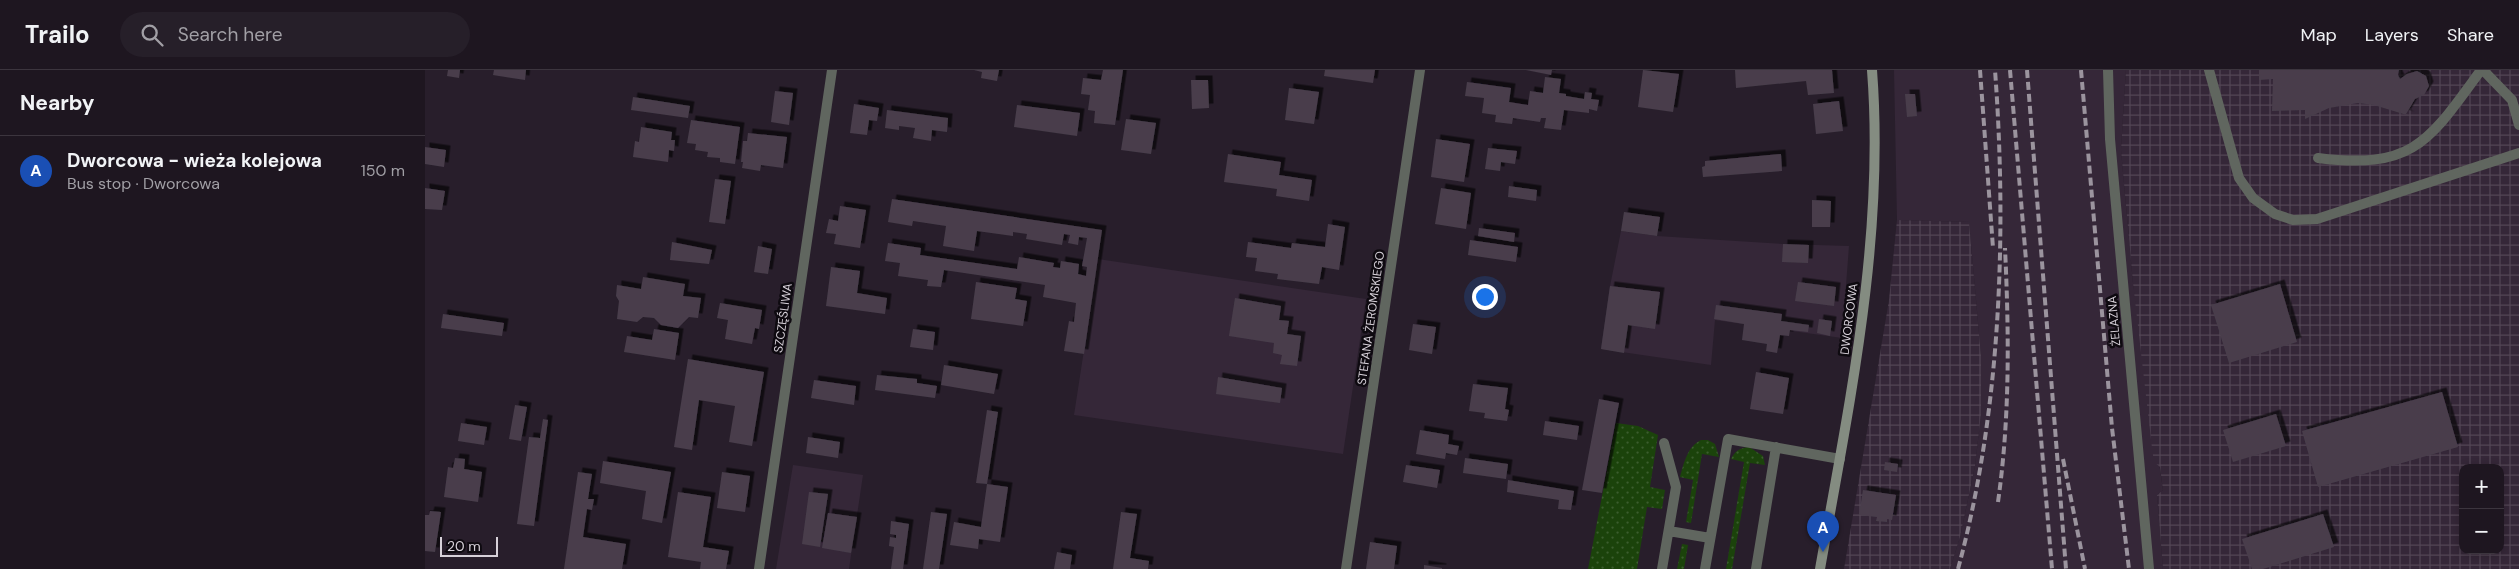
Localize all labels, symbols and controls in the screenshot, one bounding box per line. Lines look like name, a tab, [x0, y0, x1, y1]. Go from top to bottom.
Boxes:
search box	[120, 12, 470, 57]
text: Trailo	[25, 19, 90, 50]
icon: search	[138, 21, 166, 49]
text: Search here	[178, 22, 283, 47]
text: Map	[2301, 23, 2337, 47]
text: Layers	[2365, 23, 2419, 47]
text: Share	[2447, 23, 2494, 47]
text: Nearby	[20, 89, 94, 117]
text: Dworcowa - wieża kolejowa	[67, 148, 322, 173]
text: A	[30, 160, 42, 181]
text: 150 m	[361, 160, 405, 181]
text: Bus stop · Dworcowa	[67, 173, 220, 194]
street label: STEFANA ŻEROMSKIEGO	[1354, 250, 1388, 386]
street label: SZCZĘŚLIWA	[770, 282, 796, 354]
street label: DWORCOWA	[1837, 282, 1861, 356]
your location	[1472, 284, 1498, 310]
street label: ŻELAZNA	[2104, 295, 2124, 347]
map controls	[2459, 464, 2504, 554]
button: +	[2459, 464, 2504, 509]
button: −	[2459, 509, 2504, 554]
pin: A	[1807, 511, 1839, 552]
scale bar	[440, 534, 497, 557]
text: 20 m	[447, 537, 481, 555]

